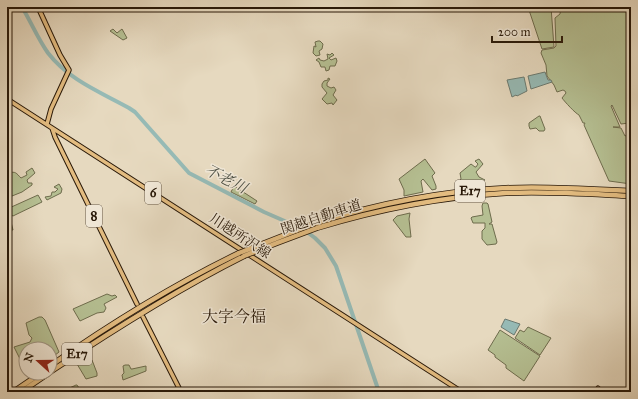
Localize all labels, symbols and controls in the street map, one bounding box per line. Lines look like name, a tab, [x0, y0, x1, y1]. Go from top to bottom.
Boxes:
scale bar	[492, 18, 562, 44]
text: 200 m	[498, 25, 531, 39]
water label: 不老川	[202, 161, 252, 198]
road number: E17	[455, 180, 485, 202]
road number: 6	[145, 182, 161, 204]
street label: 関越自動車道	[278, 196, 364, 238]
road number: 8	[86, 205, 102, 227]
street label: 川越所沢線	[206, 210, 274, 262]
district label: 大字今福	[202, 307, 266, 326]
north arrow	[18, 341, 58, 381]
road number: E17	[62, 343, 92, 365]
text: N	[21, 350, 37, 364]

